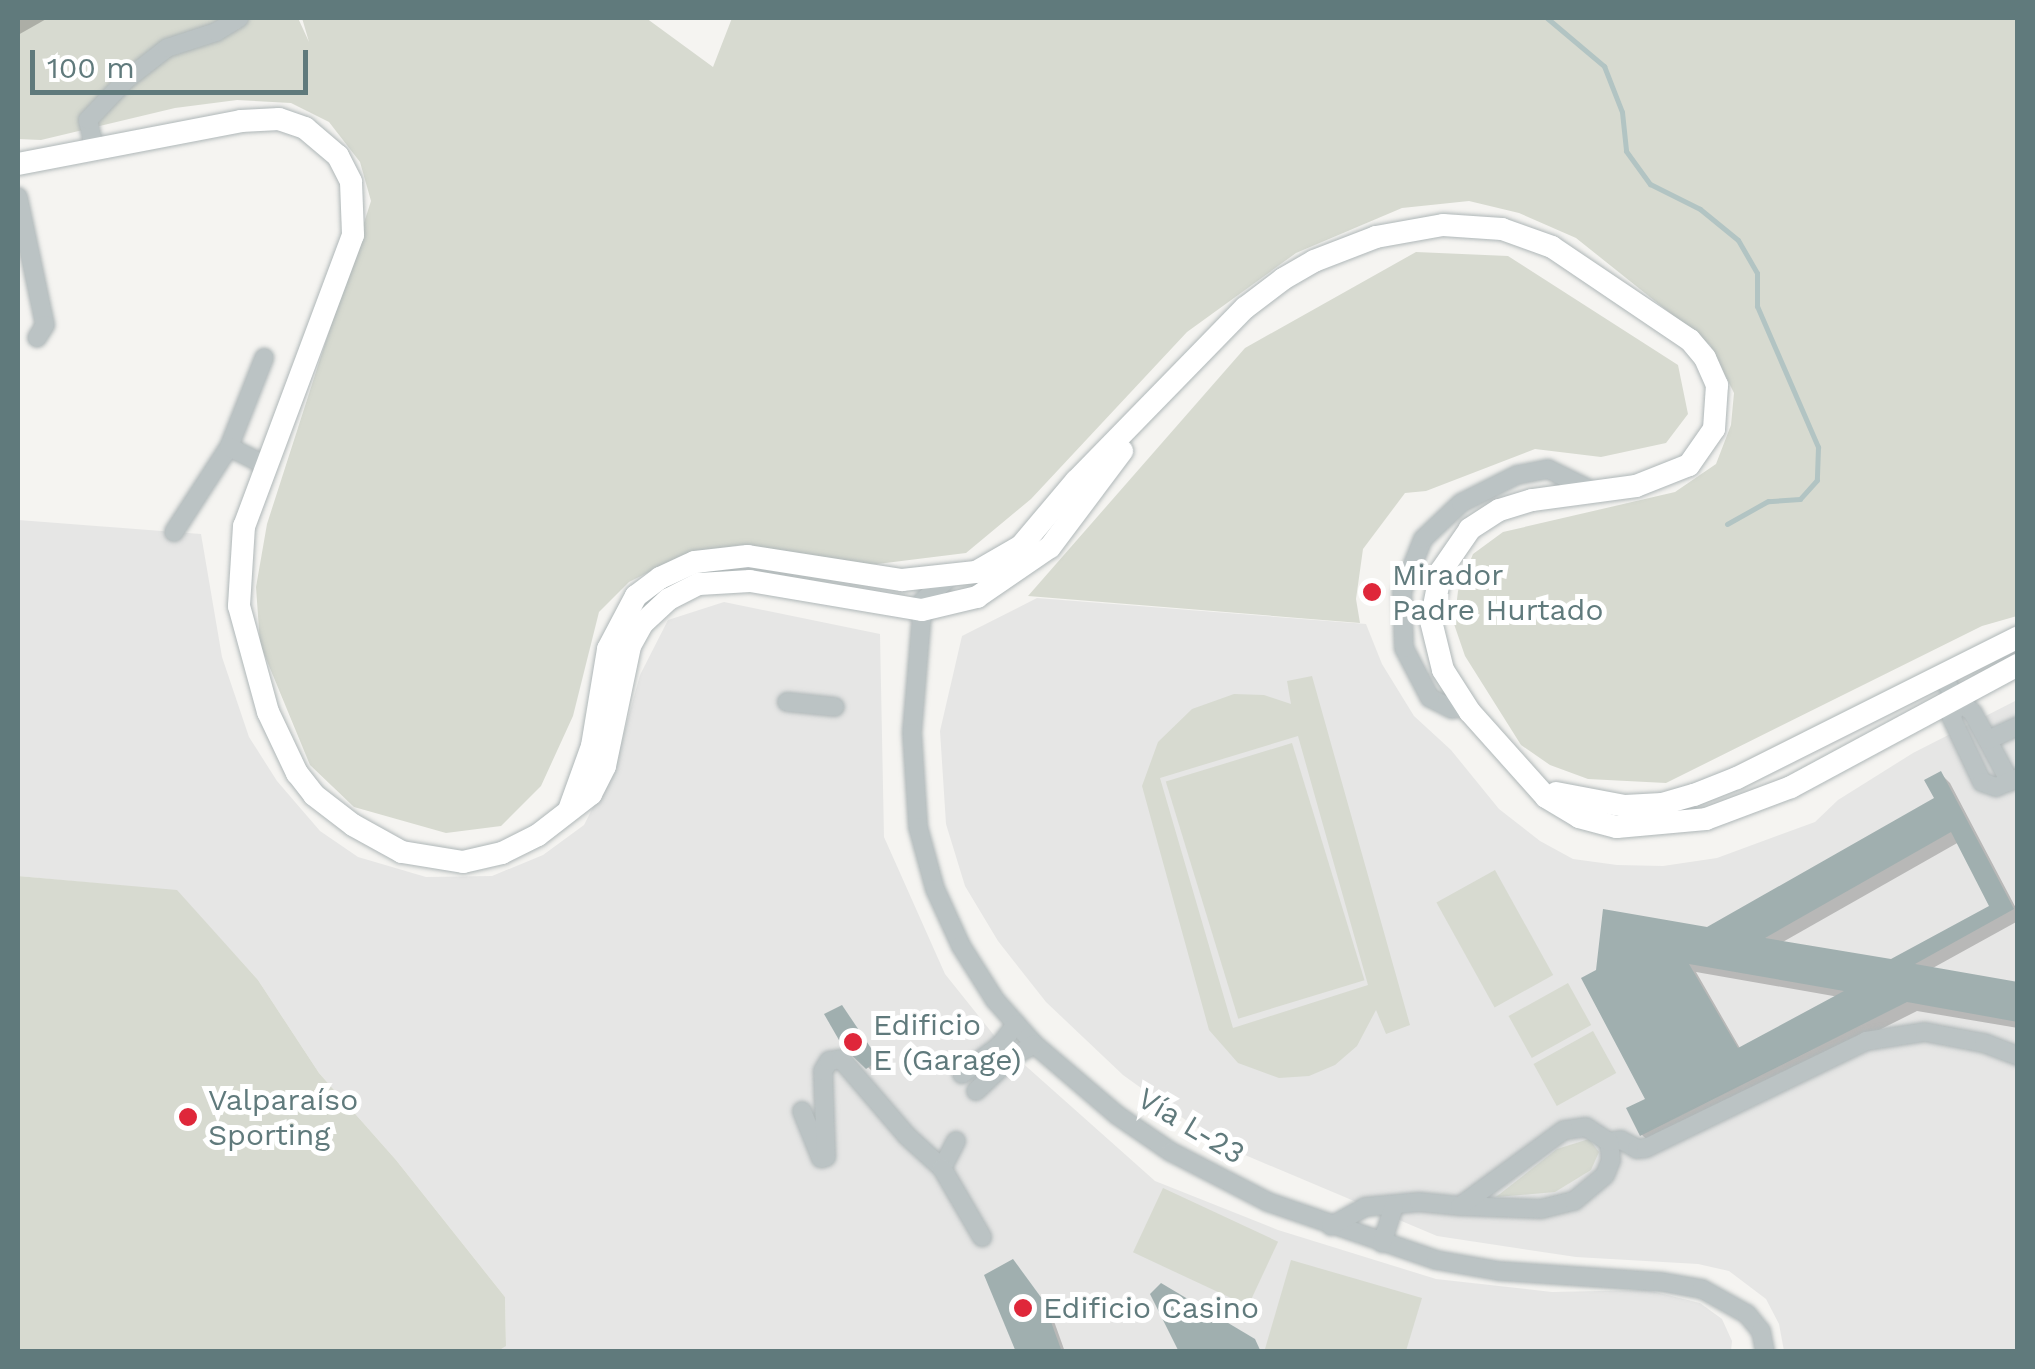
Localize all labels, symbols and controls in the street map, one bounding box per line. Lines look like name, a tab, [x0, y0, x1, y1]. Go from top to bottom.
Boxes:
scale bar	[35, 30, 312, 92]
text: 100 m	[47, 50, 135, 85]
place label: Mirador Padre Hurtado	[1392, 557, 1603, 628]
marker: Mirador Padre Hurtado	[1361, 581, 1383, 603]
place label: Edificio E (Garage)	[873, 1007, 1022, 1078]
marker: Edificio E (Garage)	[842, 1031, 864, 1053]
street label: Vía L-23	[1131, 1080, 1251, 1172]
place label: Valparaíso Sporting	[208, 1082, 358, 1152]
marker: Valparaíso Sporting	[177, 1106, 199, 1128]
place label: Edificio Casino	[1043, 1290, 1259, 1326]
marker: Edificio Casino	[1012, 1297, 1034, 1319]

